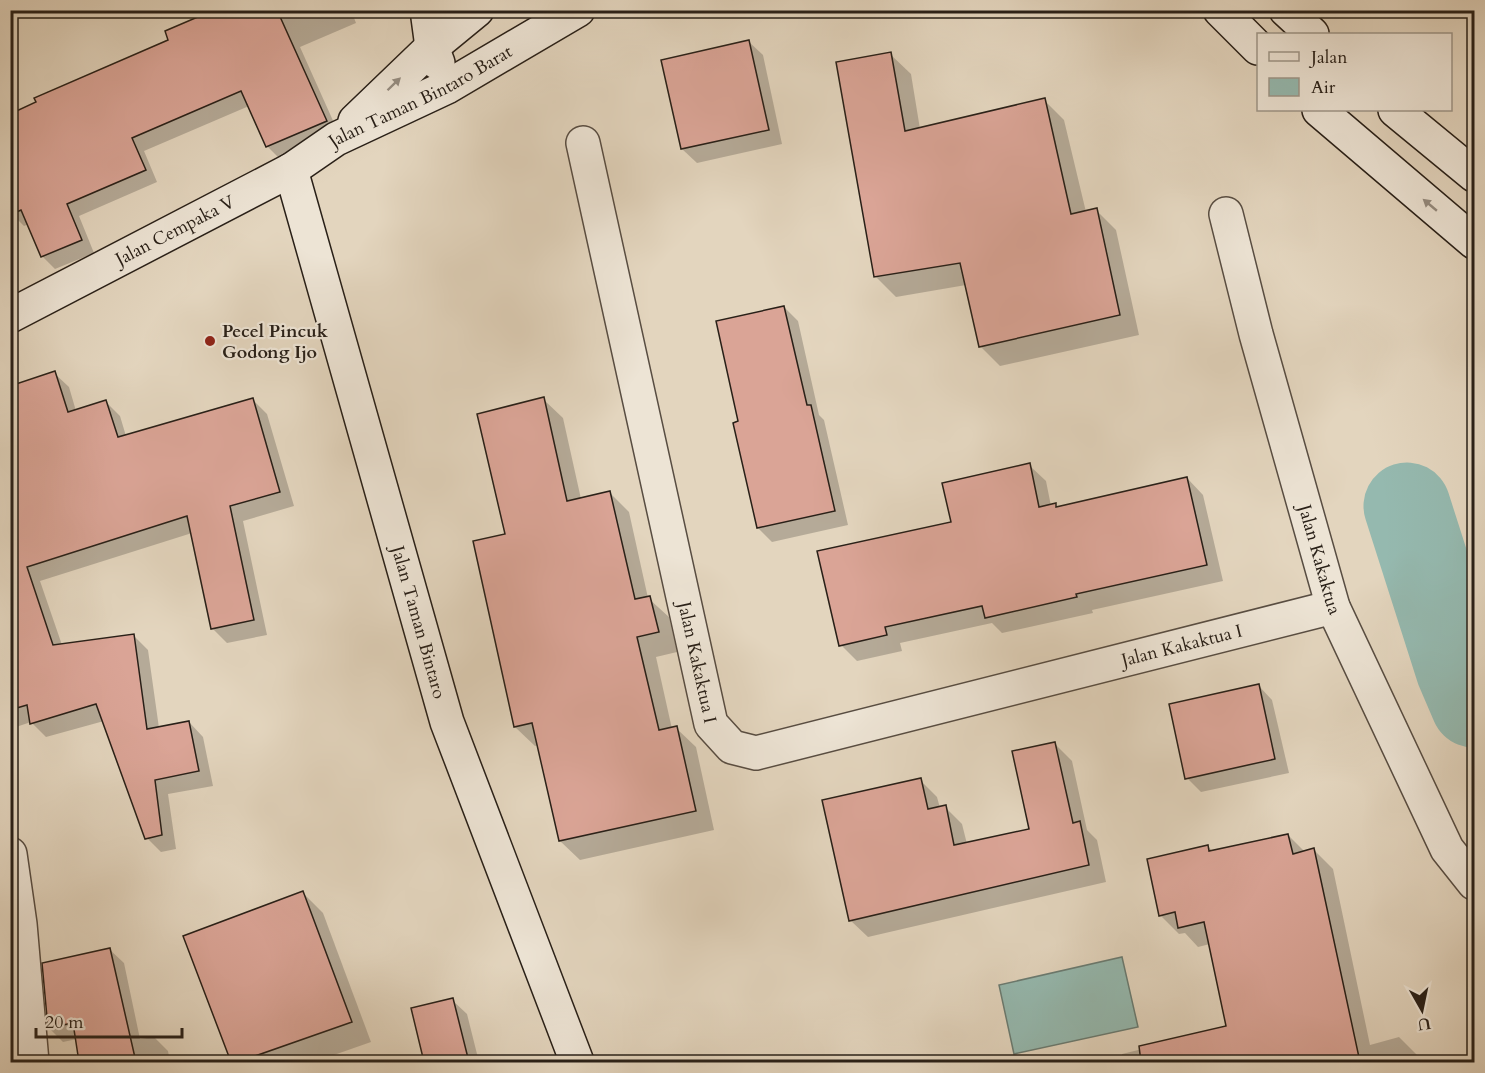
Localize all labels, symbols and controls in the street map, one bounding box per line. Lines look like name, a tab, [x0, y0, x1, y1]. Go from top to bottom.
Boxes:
legend	[1257, 33, 1452, 111]
street label: Jalan Taman Bintaro Barat	[321, 39, 517, 155]
text: Jalan	[1308, 45, 1348, 70]
text: Air	[1311, 75, 1336, 100]
one-way arrow	[386, 77, 401, 91]
street label: Jalan Cempaka V	[109, 189, 240, 273]
one-way arrow	[1423, 199, 1438, 212]
place label: Pecel Pincuk Godong Ijo	[222, 319, 329, 365]
marker: Pecel Pincuk Godong Ijo	[203, 334, 217, 348]
street label: Jalan Kakaktua	[1291, 499, 1347, 619]
street label: Jalan Taman Bintaro	[384, 540, 452, 702]
street label: Jalan Kakaktua I	[671, 597, 723, 726]
street label: Jalan Kakaktua I	[1116, 618, 1245, 674]
north arrow	[1392, 980, 1452, 1040]
scale bar	[36, 1001, 182, 1039]
text: 20 m	[45, 1010, 84, 1035]
text: U	[1416, 1012, 1432, 1036]

